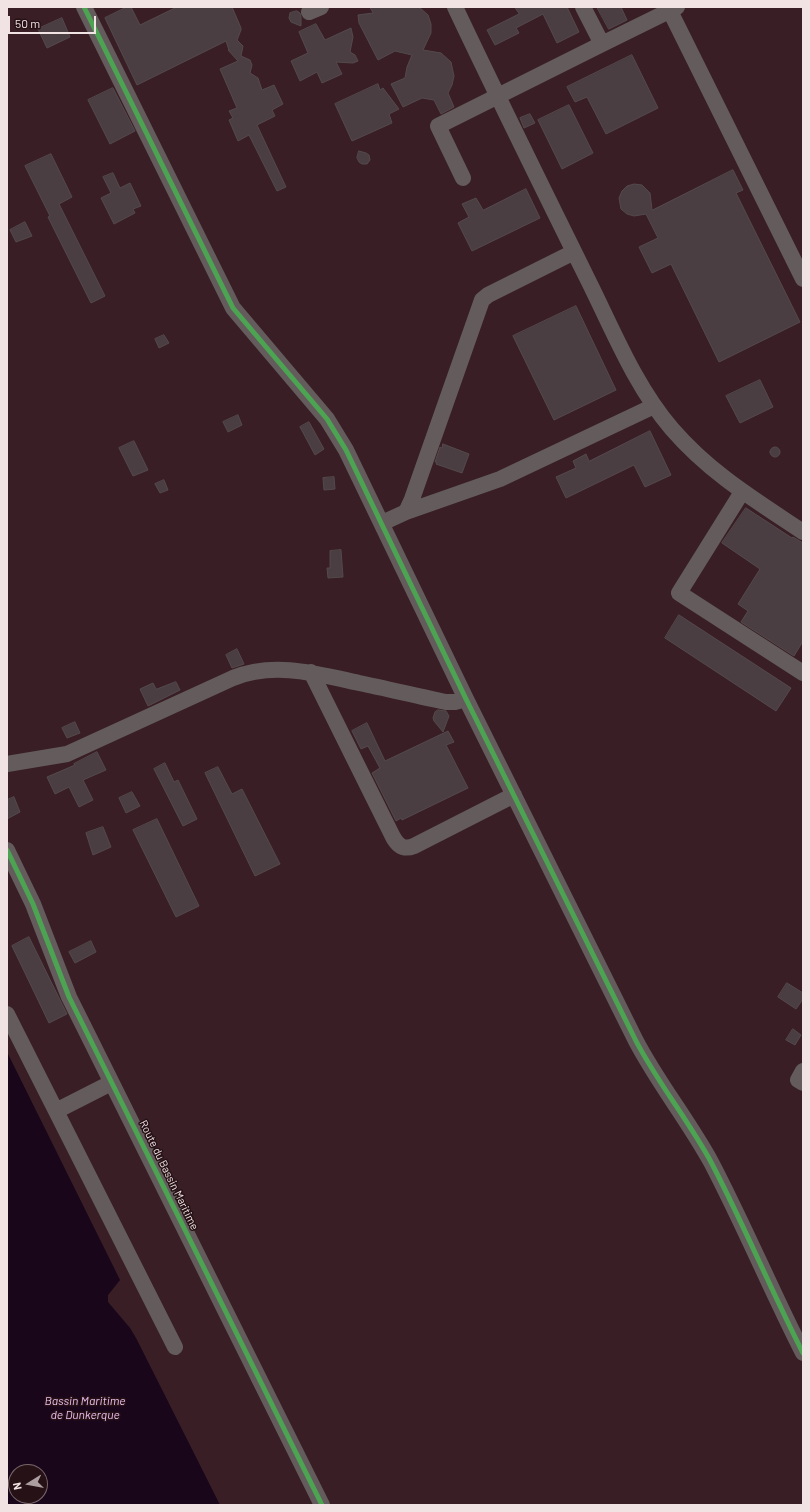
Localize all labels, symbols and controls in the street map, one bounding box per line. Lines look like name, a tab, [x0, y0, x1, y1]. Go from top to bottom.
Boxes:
scale bar	[10, 8, 98, 34]
text: 50 m	[15, 16, 40, 30]
street label: Route du Bassin Maritime	[137, 1118, 201, 1232]
water label: Bassin Maritime de Dunkerque	[45, 1394, 125, 1422]
north arrow	[8, 1464, 48, 1504]
text: N	[10, 1481, 24, 1491]

